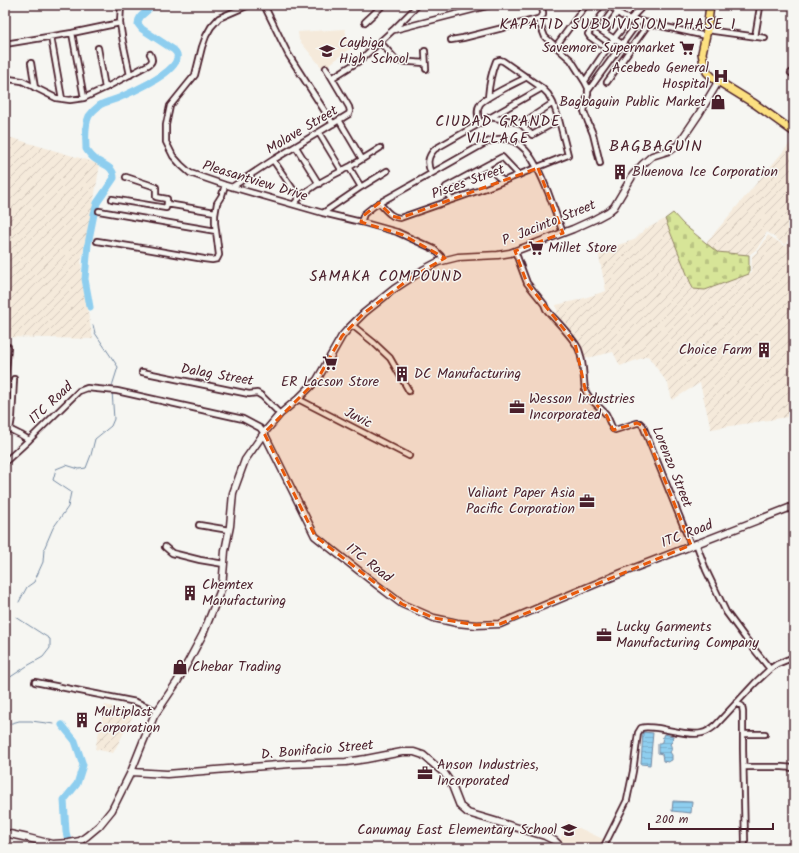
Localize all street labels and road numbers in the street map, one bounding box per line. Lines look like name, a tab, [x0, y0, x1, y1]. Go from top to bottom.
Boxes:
street label: Molave Street	[262, 99, 343, 160]
street label: Pleasantview Drive	[200, 155, 311, 208]
street label: Pisces Street	[428, 158, 508, 205]
street label: P. Jacinto Street	[499, 194, 600, 252]
street label: Dalag Street	[179, 358, 256, 392]
street label: ITC Road	[24, 376, 79, 429]
street label: Juvic	[340, 402, 376, 434]
street label: Lorenzo Street	[646, 423, 699, 512]
street label: ITC Road	[658, 514, 717, 554]
street label: ITC Road	[341, 538, 398, 589]
street label: D. Bonifacio Street	[260, 734, 375, 766]

